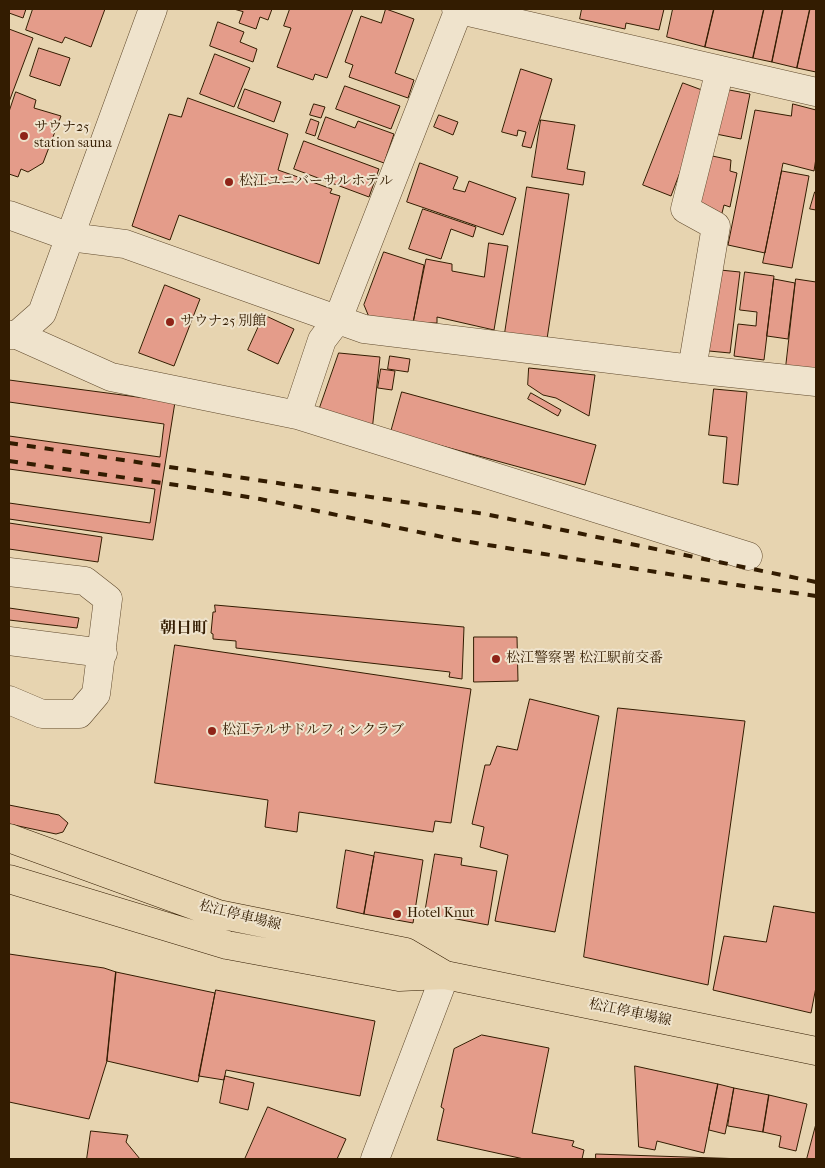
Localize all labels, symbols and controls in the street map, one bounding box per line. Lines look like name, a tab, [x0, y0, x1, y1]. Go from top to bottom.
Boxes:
place label: サウナ25 station sauna	[34, 120, 112, 152]
marker: サウナ25 station sauna	[18, 130, 30, 142]
place label: 松江ユニバーサルホテル	[239, 174, 393, 190]
marker: 松江ユニバーサルホテル	[223, 176, 235, 188]
place label: サウナ25 別館	[180, 314, 266, 330]
marker: サウナ25 別館	[164, 316, 176, 328]
district label: 朝日町	[160, 619, 208, 639]
place label: 松江警察署 松江駅前交番	[506, 651, 663, 667]
marker: 松江警察署 松江駅前交番	[490, 653, 502, 665]
place label: 松江テルサドルフィンクラブ	[222, 723, 404, 739]
marker: 松江テルサドルフィンクラブ	[206, 725, 218, 737]
street label: 松江停車場線	[197, 898, 283, 934]
place label: Hotel Knut	[407, 906, 475, 922]
marker: Hotel Knut	[391, 908, 403, 920]
street label: 松江停車場線	[587, 996, 673, 1030]

